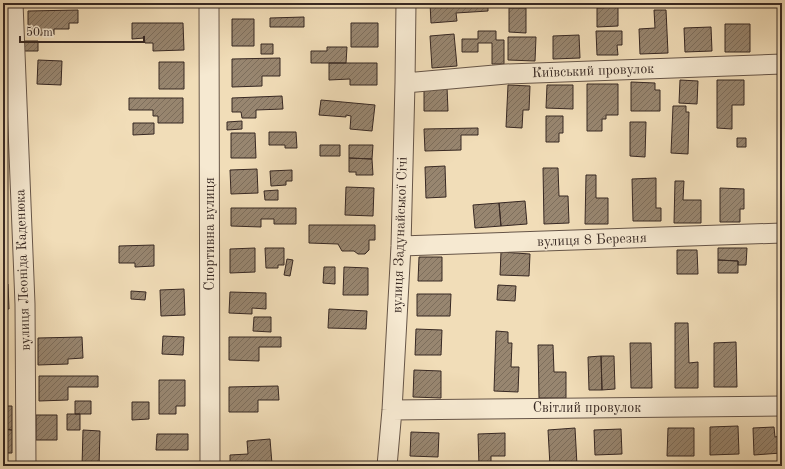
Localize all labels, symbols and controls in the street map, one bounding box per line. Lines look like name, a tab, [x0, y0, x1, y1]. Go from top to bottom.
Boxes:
scale bar	[20, 18, 144, 44]
text: 50 m	[26, 26, 53, 39]
street label: Київський провулок	[532, 62, 654, 80]
street label: вулиця Задунайської Січі	[390, 156, 410, 313]
street label: Спортивна вулиця	[203, 177, 217, 291]
street label: вулиця Леоніда Каденюка	[13, 189, 33, 351]
street label: вулиця 8 Березня	[537, 231, 647, 249]
street label: Світлий провулок	[533, 401, 641, 415]

